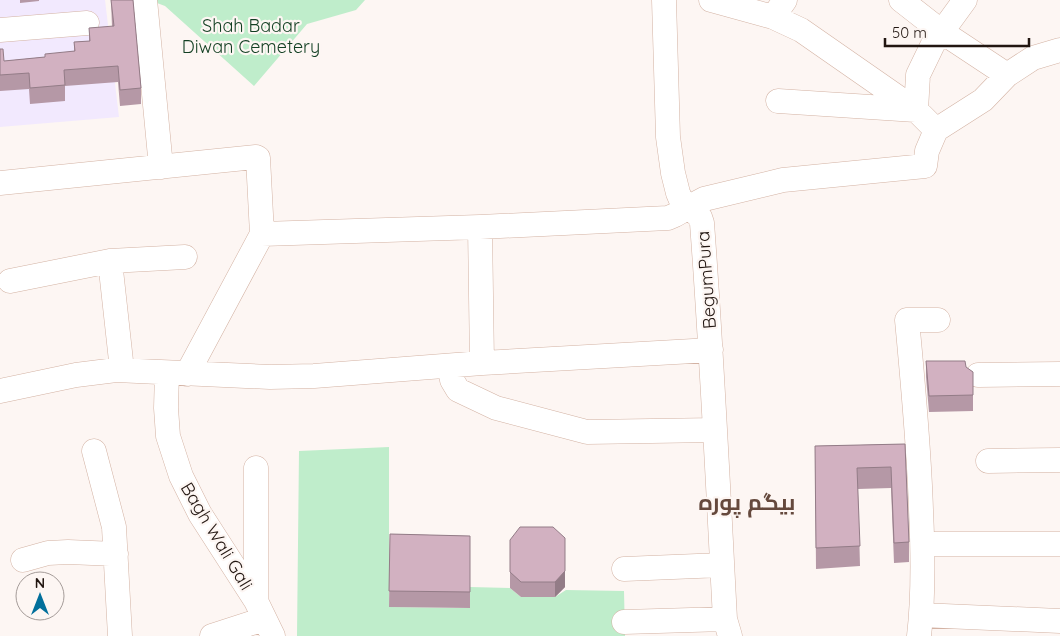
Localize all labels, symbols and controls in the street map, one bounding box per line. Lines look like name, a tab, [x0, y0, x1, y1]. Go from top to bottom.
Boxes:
park label: Shah Badar Diwan Cemetery	[182, 14, 320, 58]
scale bar	[885, 15, 1029, 47]
text: 50 m	[892, 23, 927, 42]
street label: BegumPura	[691, 230, 721, 330]
street label: Bagh Wali Gali	[176, 478, 258, 594]
district label: بیگم پورہ	[699, 488, 795, 518]
north arrow	[15, 571, 65, 621]
text: N	[35, 574, 45, 592]

